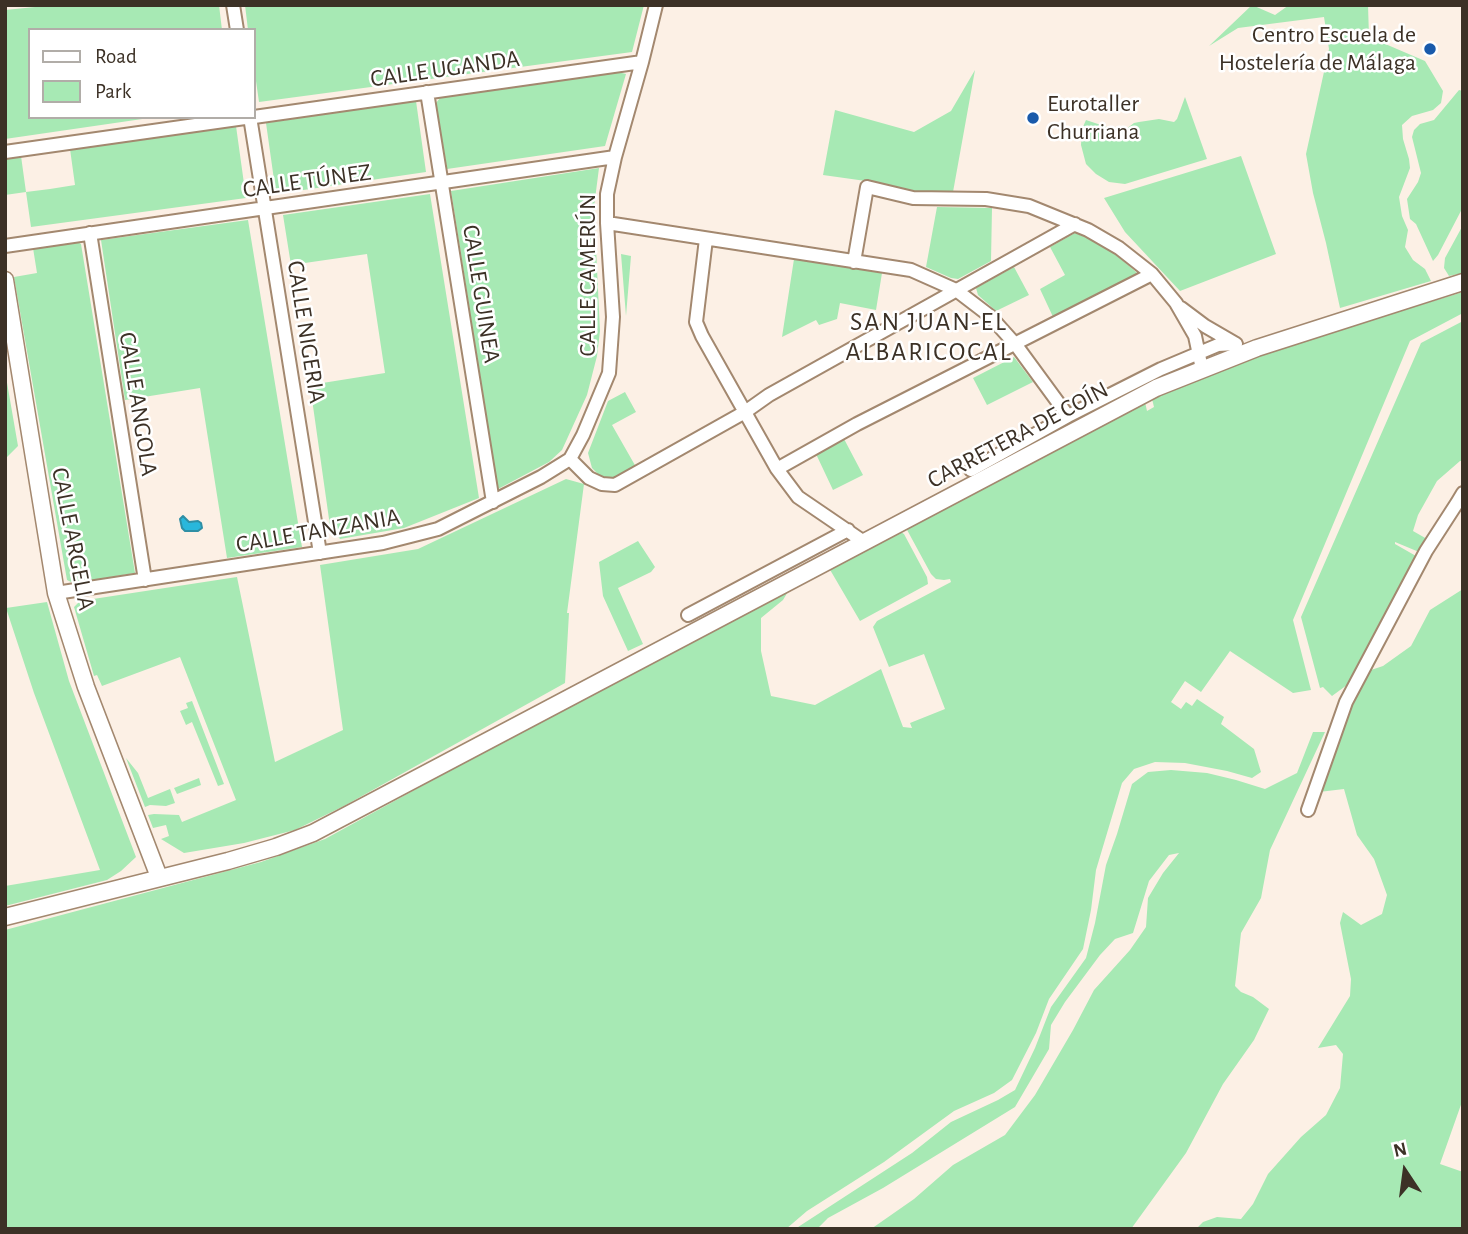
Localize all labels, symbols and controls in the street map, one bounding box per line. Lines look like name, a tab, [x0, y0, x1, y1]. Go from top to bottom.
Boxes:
place label: Centro Escuela de Hostelería de Málaga	[1219, 21, 1416, 77]
legend	[28, 28, 256, 119]
marker: Centro Escuela de Hostelería de Málaga	[1422, 41, 1438, 57]
street label: CALLE UGANDA	[368, 44, 522, 94]
text: Road	[95, 46, 137, 67]
text: Park	[95, 81, 131, 102]
place label: Eurotaller Churriana	[1047, 90, 1140, 146]
marker: Eurotaller Churriana	[1025, 110, 1041, 126]
street label: CALLE TÚNEZ	[241, 158, 373, 204]
street label: CALLE CAMERÚN	[574, 194, 602, 356]
street label: CALLE GUINEA	[456, 223, 506, 365]
street label: CALLE NIGERIA	[281, 259, 331, 405]
district label: SAN JUAN-EL ALBARICOCAL	[847, 306, 1011, 368]
street label: CALLE ANGOLA	[112, 330, 164, 478]
street label: CARRETERA DE COÍN	[923, 375, 1113, 495]
street label: CALLE ARGELIA	[45, 465, 101, 613]
street label: CALLE TANZANIA	[234, 502, 402, 560]
north arrow	[1370, 1136, 1440, 1206]
text: N	[1392, 1139, 1409, 1161]

